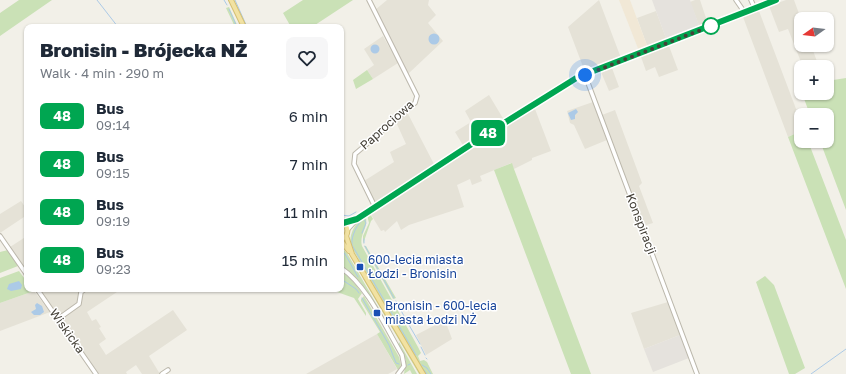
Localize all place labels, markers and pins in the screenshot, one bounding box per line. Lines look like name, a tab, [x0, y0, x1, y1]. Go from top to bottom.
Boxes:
unlabelled marker	[702, 17, 720, 35]
place label: 600-lecia miasta Łodzi - Bronisin	[368, 252, 463, 281]
marker: 600-lecia miasta Łodzi - Bronisin	[355, 262, 365, 272]
place label: Bronisin - 600-lecia miasta Łodzi NŻ	[385, 298, 497, 327]
marker: Bronisin - 600-lecia miasta Łodzi NŻ	[372, 308, 382, 318]

